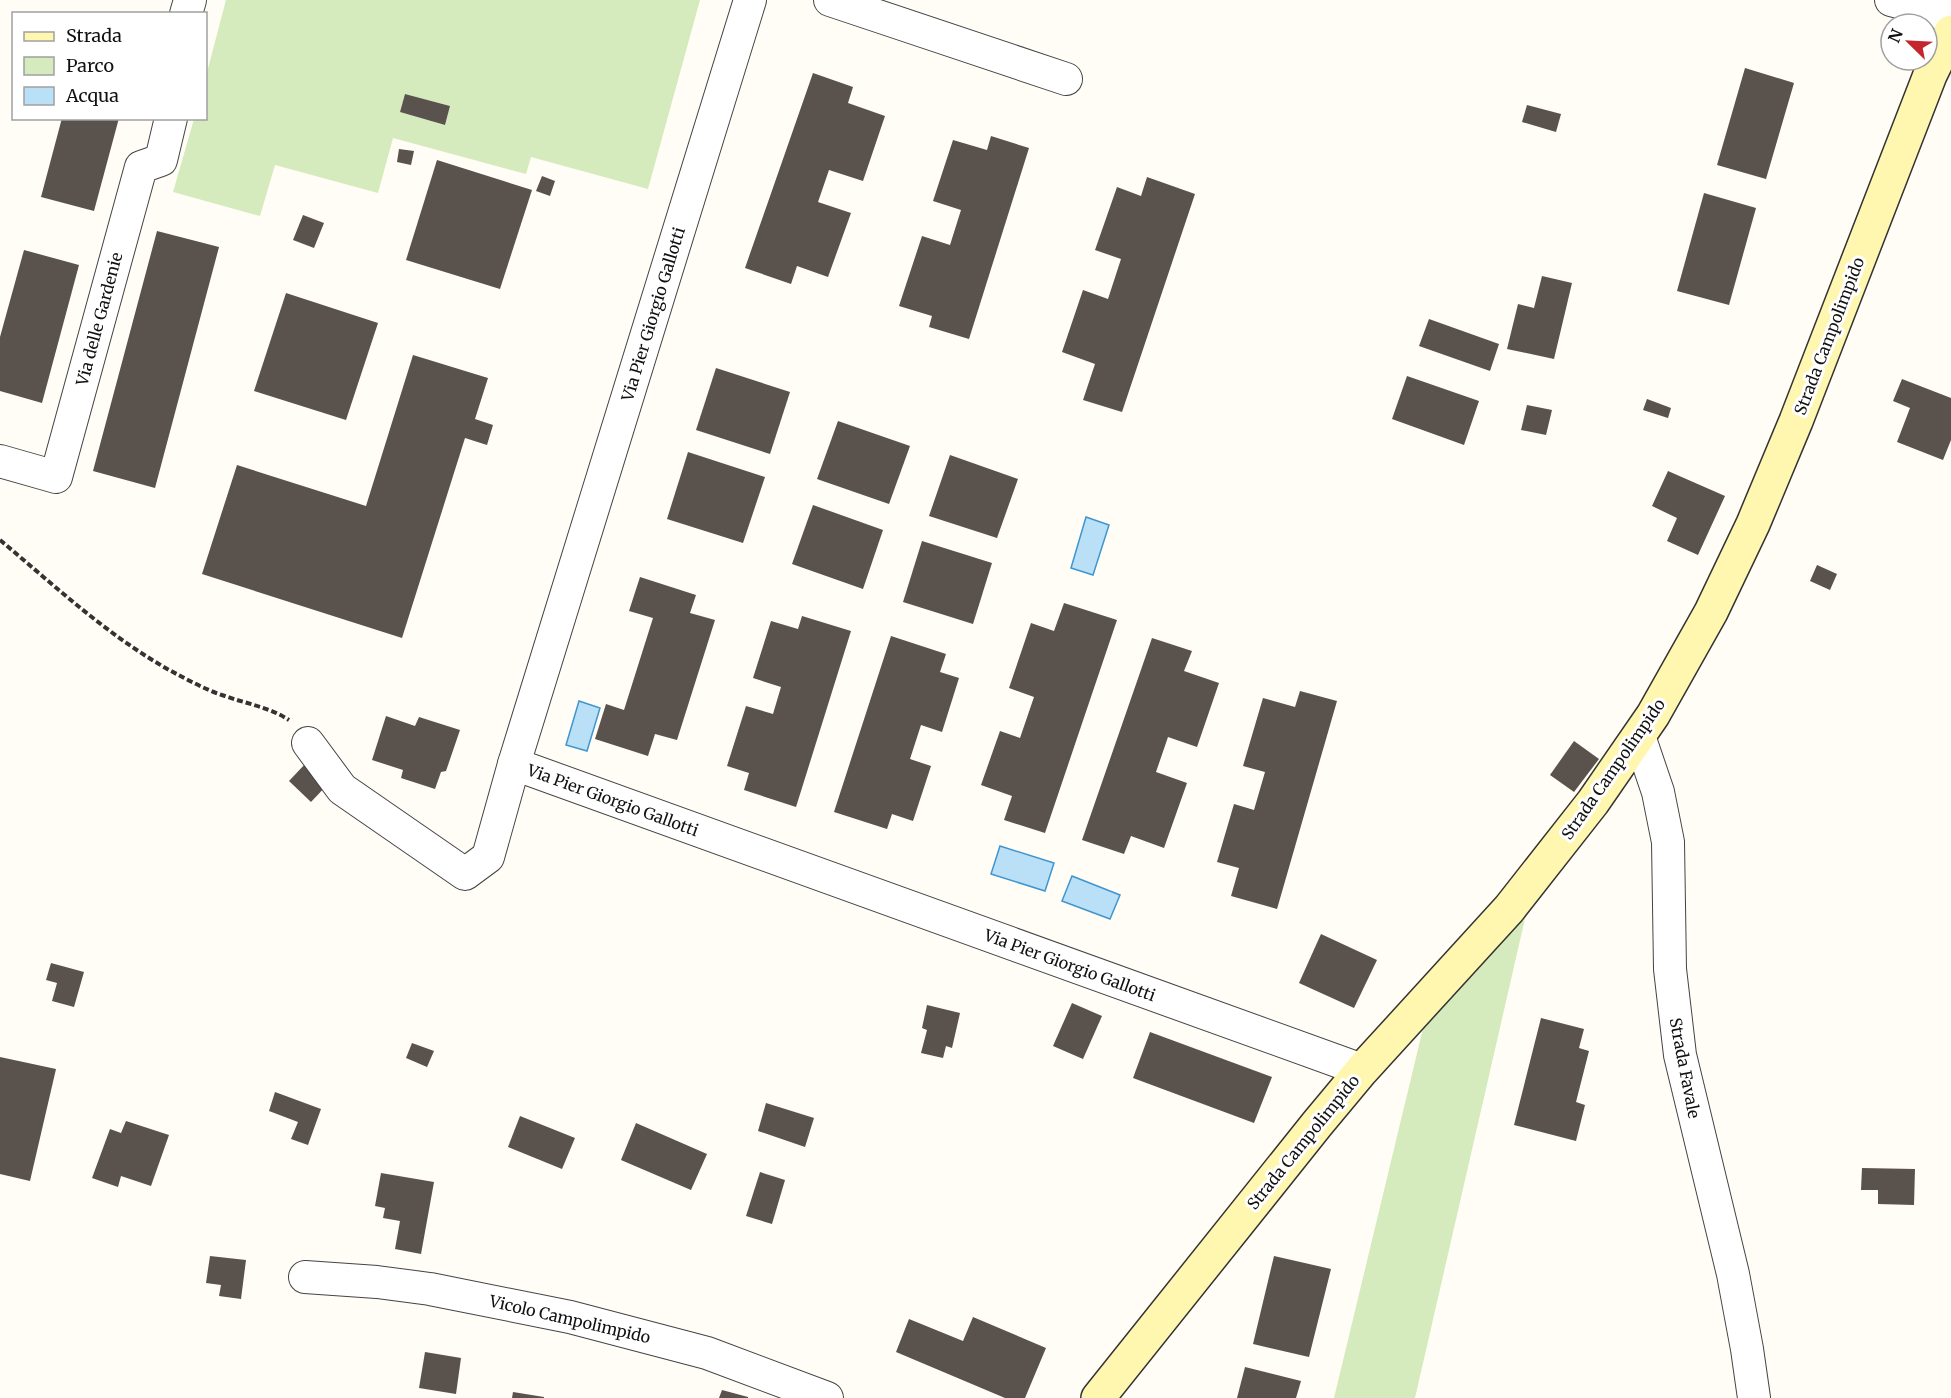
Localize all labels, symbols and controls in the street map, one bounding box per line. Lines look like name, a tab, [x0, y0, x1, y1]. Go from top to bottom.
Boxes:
legend	[12, 12, 207, 120]
north arrow	[1879, 12, 1939, 72]
text: Strada	[66, 24, 122, 47]
text: N	[1884, 26, 1907, 46]
text: Parco	[66, 54, 114, 77]
text: Acqua	[65, 84, 119, 107]
street label: Via Pier Giorgio Gallotti	[617, 225, 689, 404]
street label: Via delle Gardenie	[71, 250, 126, 389]
street label: Strada Campolimpido	[1790, 254, 1868, 418]
street label: Strada Campolimpido	[1557, 695, 1669, 843]
street label: Via Pier Giorgio Gallotti	[524, 759, 701, 840]
street label: Via Pier Giorgio Gallotti	[981, 924, 1158, 1005]
street label: Strada Favale	[1665, 1016, 1705, 1120]
street label: Strada Campolimpido	[1243, 1071, 1363, 1213]
street label: Vicolo Campolimpido	[487, 1291, 652, 1347]

